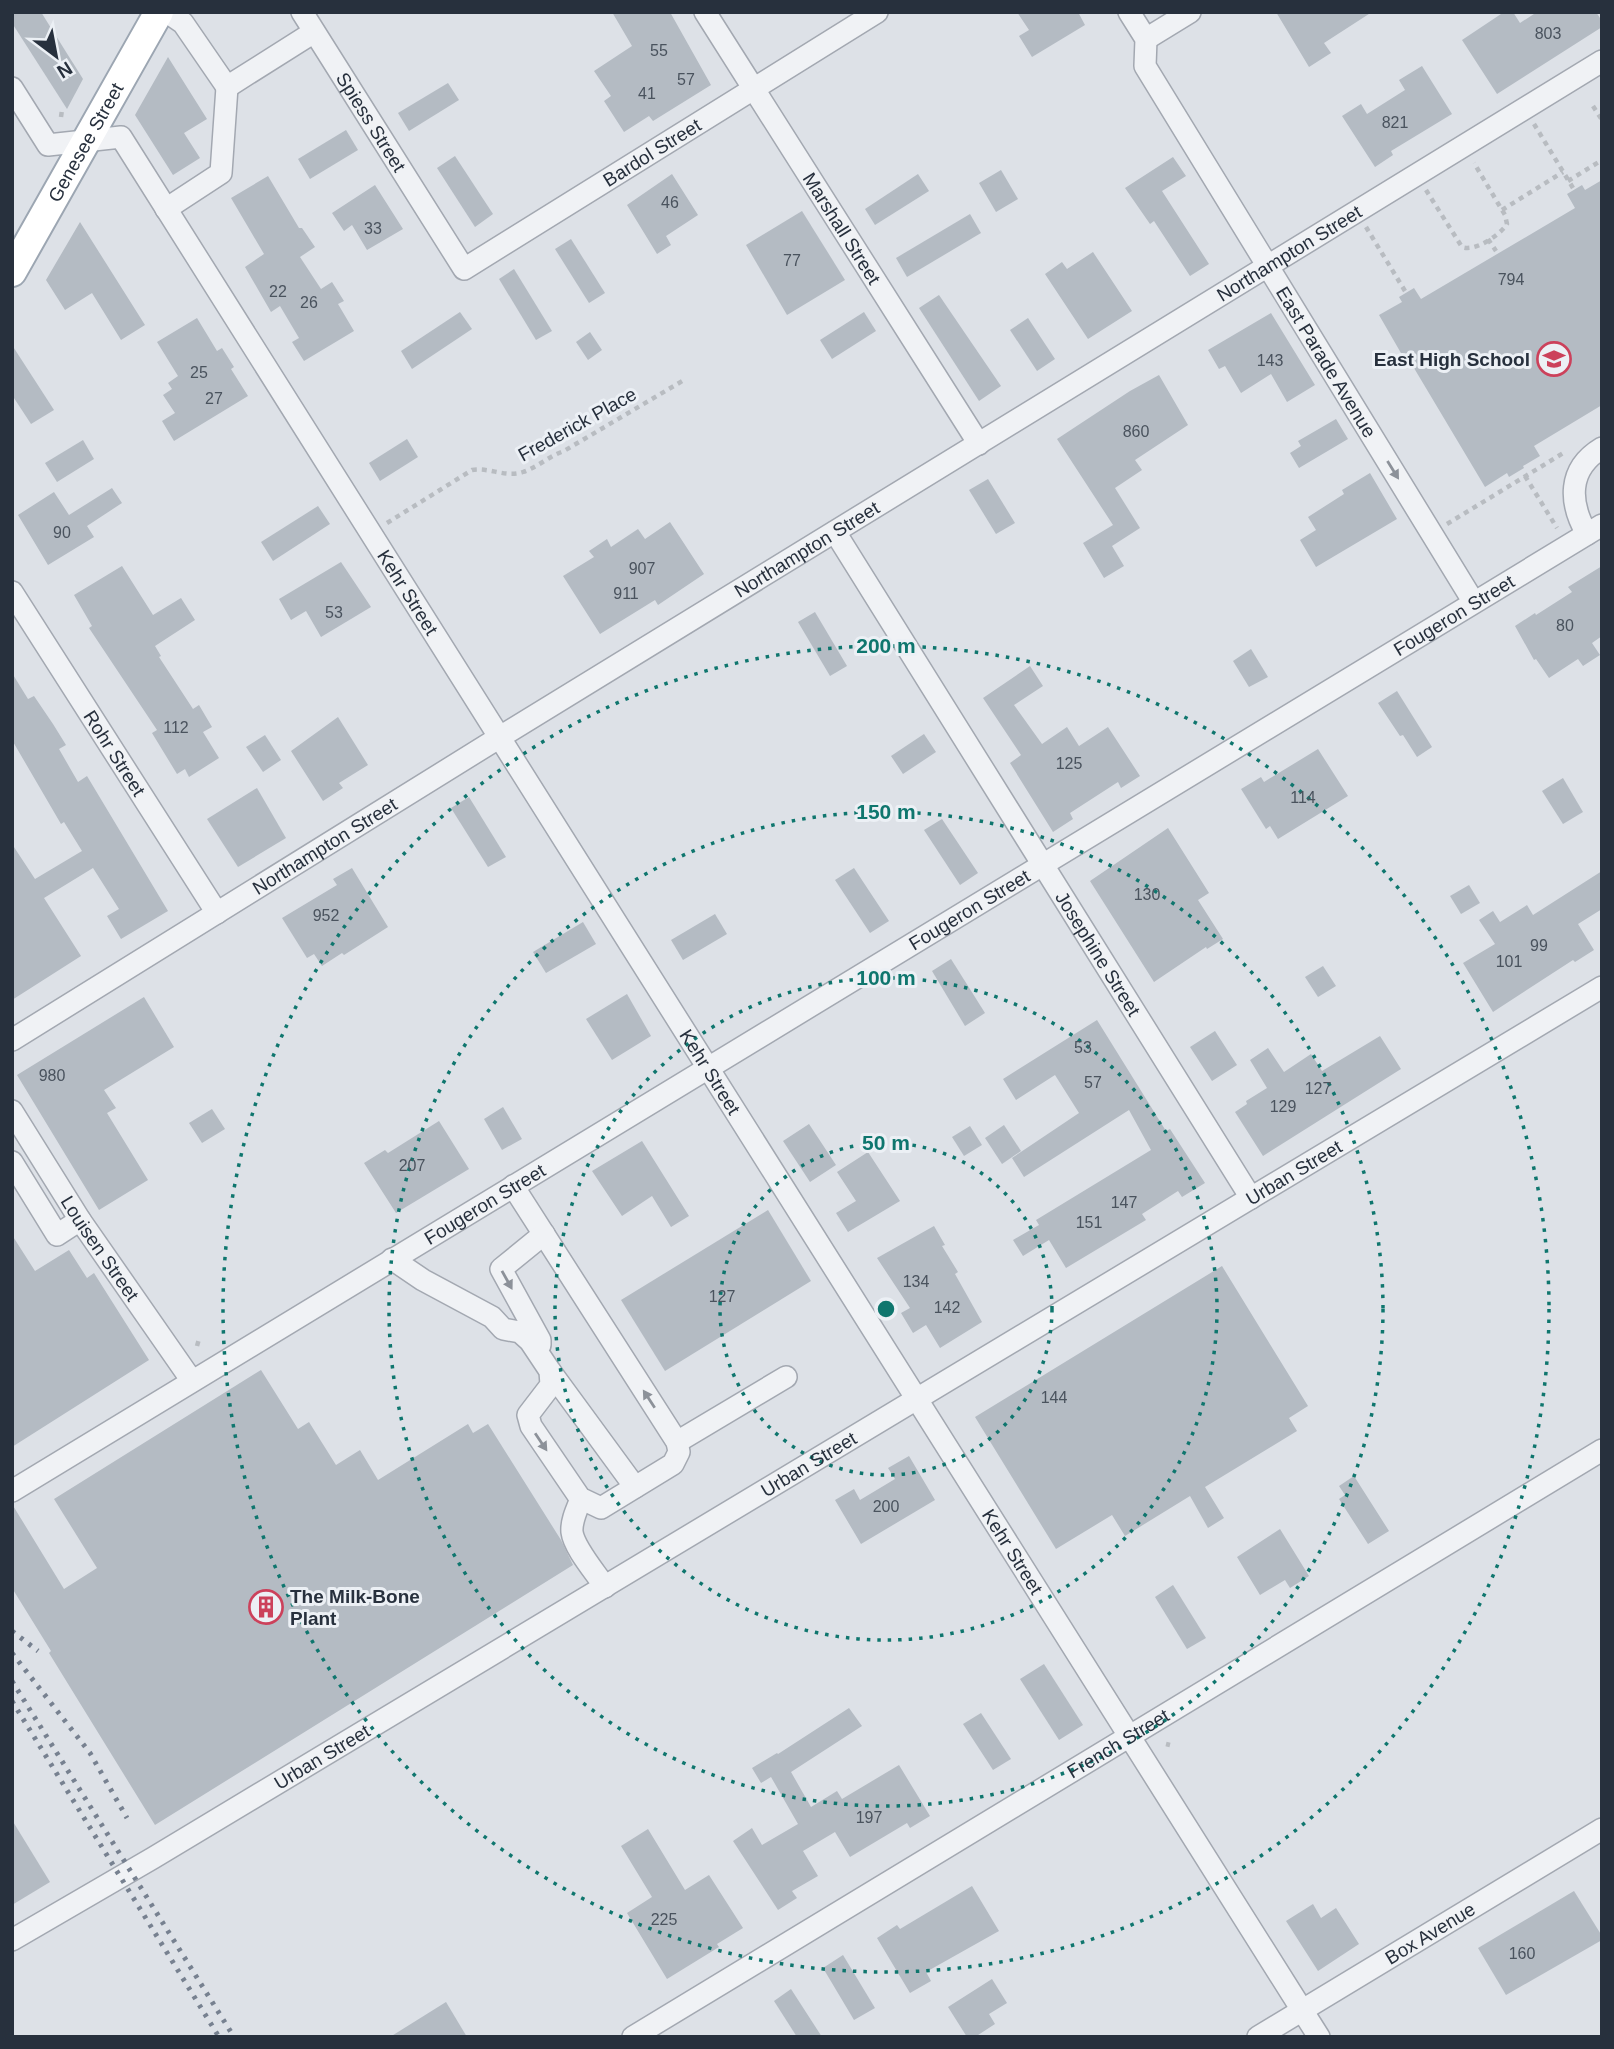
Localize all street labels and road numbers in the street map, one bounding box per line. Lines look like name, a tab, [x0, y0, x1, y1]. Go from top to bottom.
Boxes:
street label: Spiess Street	[332, 69, 410, 176]
street label: Genesee Street	[44, 79, 128, 206]
street label: Bardol Street	[599, 114, 705, 191]
street label: Marshall Street	[799, 169, 885, 289]
street label: Northampton Street	[1213, 201, 1366, 306]
street label: East Parade Avenue	[1272, 283, 1380, 441]
street label: Frederick Place	[514, 383, 640, 466]
street label: Northampton Street	[731, 497, 884, 602]
street label: Kehr Street	[373, 546, 443, 639]
street label: Fougeron Street	[1390, 570, 1519, 660]
street label: Rohr Street	[79, 707, 150, 800]
street label: Northampton Street	[249, 793, 402, 899]
street label: Fougeron Street	[905, 865, 1034, 955]
street label: Josephine Street	[1051, 888, 1145, 1020]
street label: Kehr Street	[675, 1026, 745, 1119]
street label: Urban Street	[1242, 1136, 1346, 1210]
street label: Fougeron Street	[421, 1159, 550, 1249]
street label: Louisen Street	[56, 1192, 143, 1306]
street label: Urban Street	[757, 1427, 861, 1501]
street label: Kehr Street	[978, 1505, 1047, 1599]
street label: French Street	[1064, 1704, 1174, 1782]
street label: Urban Street	[270, 1720, 374, 1794]
street label: Box Avenue	[1382, 1898, 1479, 1969]

